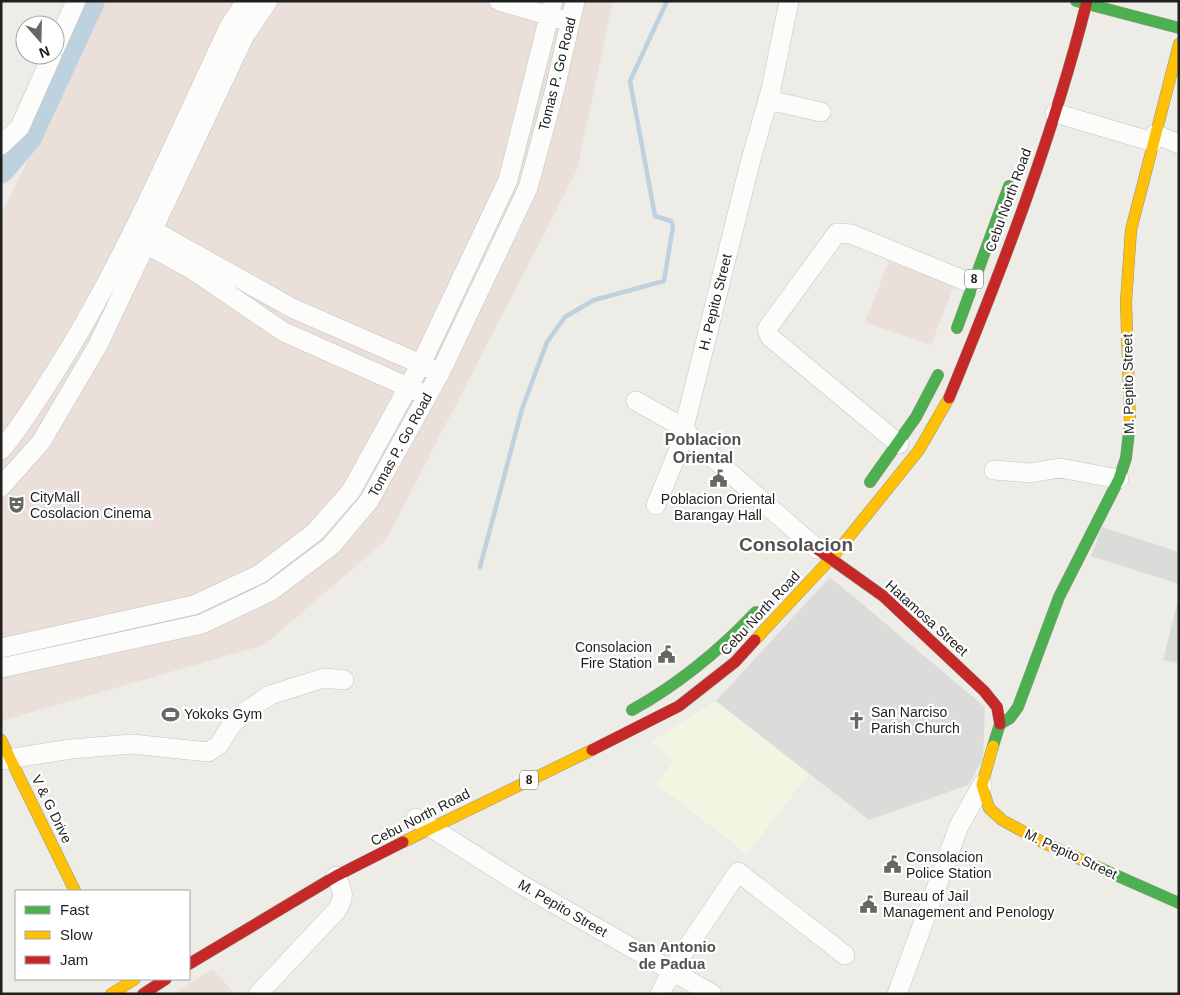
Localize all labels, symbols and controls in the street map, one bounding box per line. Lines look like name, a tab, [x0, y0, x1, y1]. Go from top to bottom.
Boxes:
north arrow	[15, 15, 65, 65]
street label: Tomas P. Go Road	[535, 16, 579, 132]
text: N	[37, 43, 52, 61]
street label: Cebu North Road	[982, 146, 1034, 254]
street label: H. Pepito Street	[695, 252, 735, 352]
road number: 8	[965, 270, 983, 288]
street label: M. Pepito Street	[1119, 334, 1137, 434]
street label: Tomas P. Go Road	[365, 390, 435, 500]
district label: Poblacion Oriental	[665, 431, 741, 466]
public building icon: Poblacion Oriental Barangay Hall	[708, 469, 728, 489]
place label: CityMall Cosolacion Cinema	[30, 489, 152, 521]
place label: Poblacion Oriental Barangay Hall	[661, 491, 775, 523]
theatre icon: CityMall Cosolacion Cinema	[6, 495, 26, 515]
district label: Consolacion	[739, 534, 853, 555]
street label: Cebu North Road	[717, 568, 803, 658]
street label: Hatamosa Street	[883, 577, 971, 659]
place label: Consolacion Fire Station	[575, 639, 652, 671]
public building icon: Consolacion Fire Station	[656, 645, 676, 665]
sports icon: Yokoks Gym	[160, 704, 180, 724]
place label: San Narciso Parish Church	[871, 704, 960, 736]
place label: Yokoks Gym	[184, 706, 262, 722]
church icon: San Narciso Parish Church	[847, 710, 867, 730]
road number: 8	[520, 770, 538, 790]
street label: V & G Drive	[29, 772, 75, 846]
street label: Cebu North Road	[368, 785, 472, 849]
street label: M. Pepito Street	[1022, 826, 1120, 883]
place label: Consolacion Police Station	[906, 849, 992, 881]
public building icon: Consolacion Police Station	[882, 855, 902, 875]
street label: M. Pepito Street	[516, 876, 611, 940]
place label: Bureau of Jail Management and Penology	[883, 888, 1054, 920]
legend	[15, 890, 190, 980]
public building icon: Bureau of Jail Management and Penology	[859, 894, 879, 914]
text: Fast	[60, 901, 90, 918]
text: Slow	[60, 926, 93, 943]
district label: San Antonio de Padua	[628, 938, 716, 972]
text: Jam	[60, 951, 88, 968]

